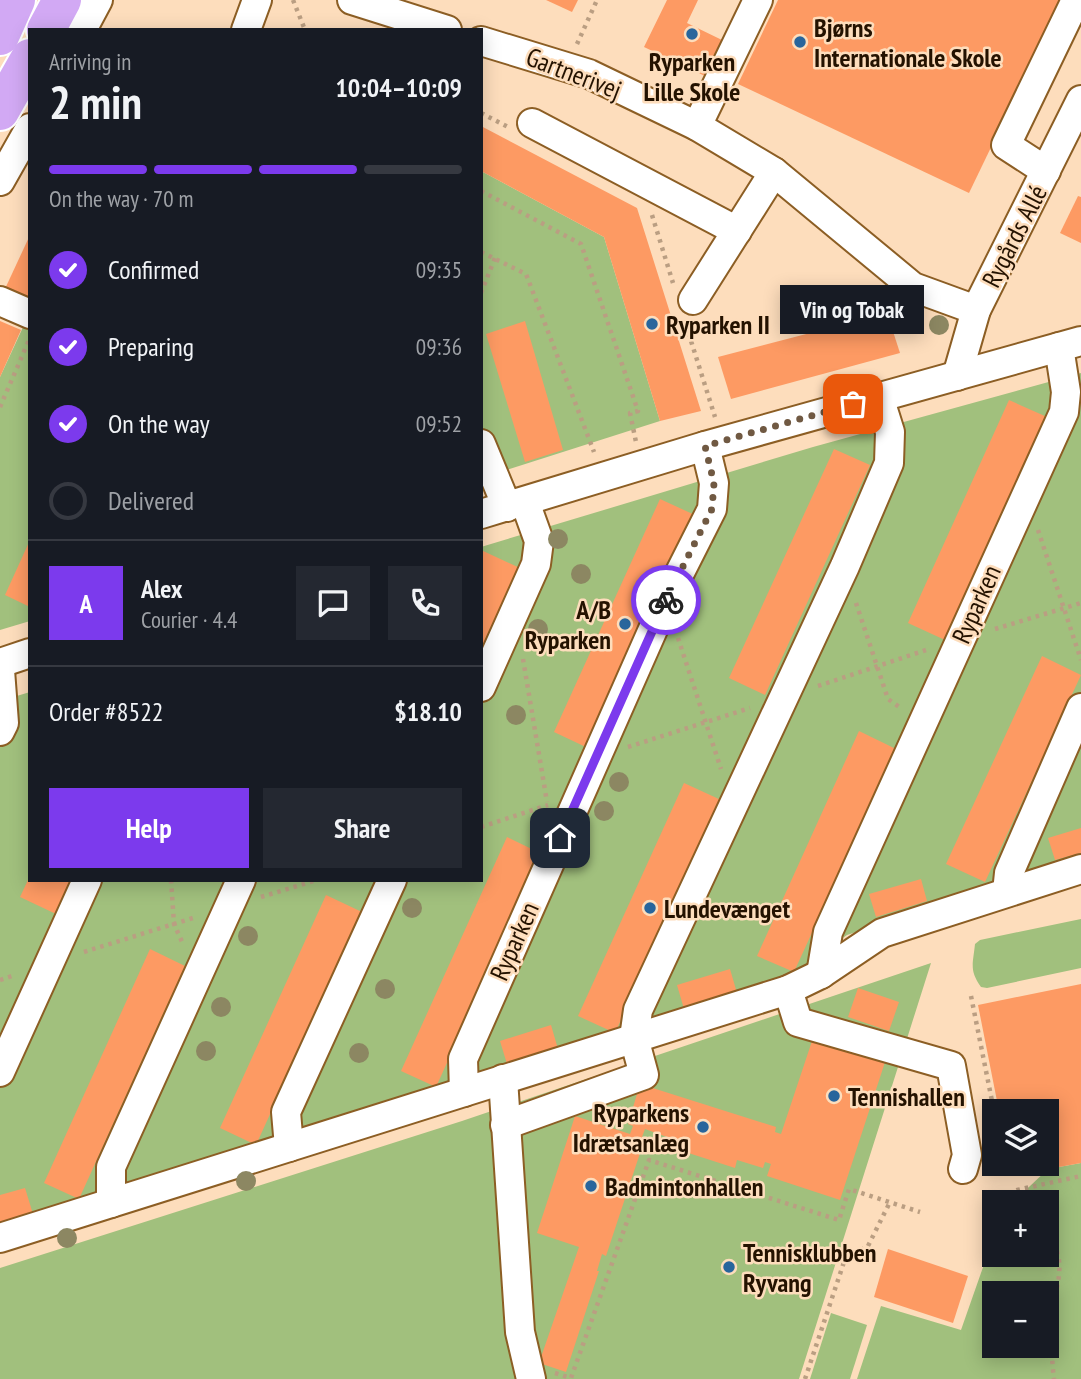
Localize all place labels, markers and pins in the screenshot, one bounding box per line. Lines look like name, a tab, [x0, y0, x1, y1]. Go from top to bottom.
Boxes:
place label: Bjørns Internationale Skole	[814, 11, 1002, 74]
marker: Ryparken Lille Skole	[684, 26, 700, 42]
marker: Bjørns Internationale Skole	[792, 34, 808, 50]
place label: Ryparken Lille Skole	[644, 45, 740, 108]
callout: Vin og Tobak	[781, 285, 925, 334]
place label: Ryparken II	[666, 308, 770, 341]
marker: Ryparken II	[644, 316, 660, 332]
pin	[823, 374, 883, 434]
place label: A/B Ryparken	[525, 593, 611, 656]
marker: A/B Ryparken	[617, 616, 633, 632]
pin	[530, 808, 590, 868]
place label: Lundevænget	[664, 892, 790, 925]
marker: Lundevænget	[642, 900, 658, 916]
place label: Tennishallen	[848, 1080, 965, 1113]
marker: Tennishallen	[826, 1088, 842, 1104]
place label: Ryparkens Idrætsanlæg	[573, 1096, 689, 1159]
marker: Ryparkens Idrætsanlæg	[695, 1119, 711, 1135]
place label: Badmintonhallen	[605, 1170, 763, 1203]
marker: Badmintonhallen	[583, 1178, 599, 1194]
place label: Tennisklubben Ryvang	[743, 1236, 876, 1299]
marker: Tennisklubben Ryvang	[721, 1259, 737, 1275]

